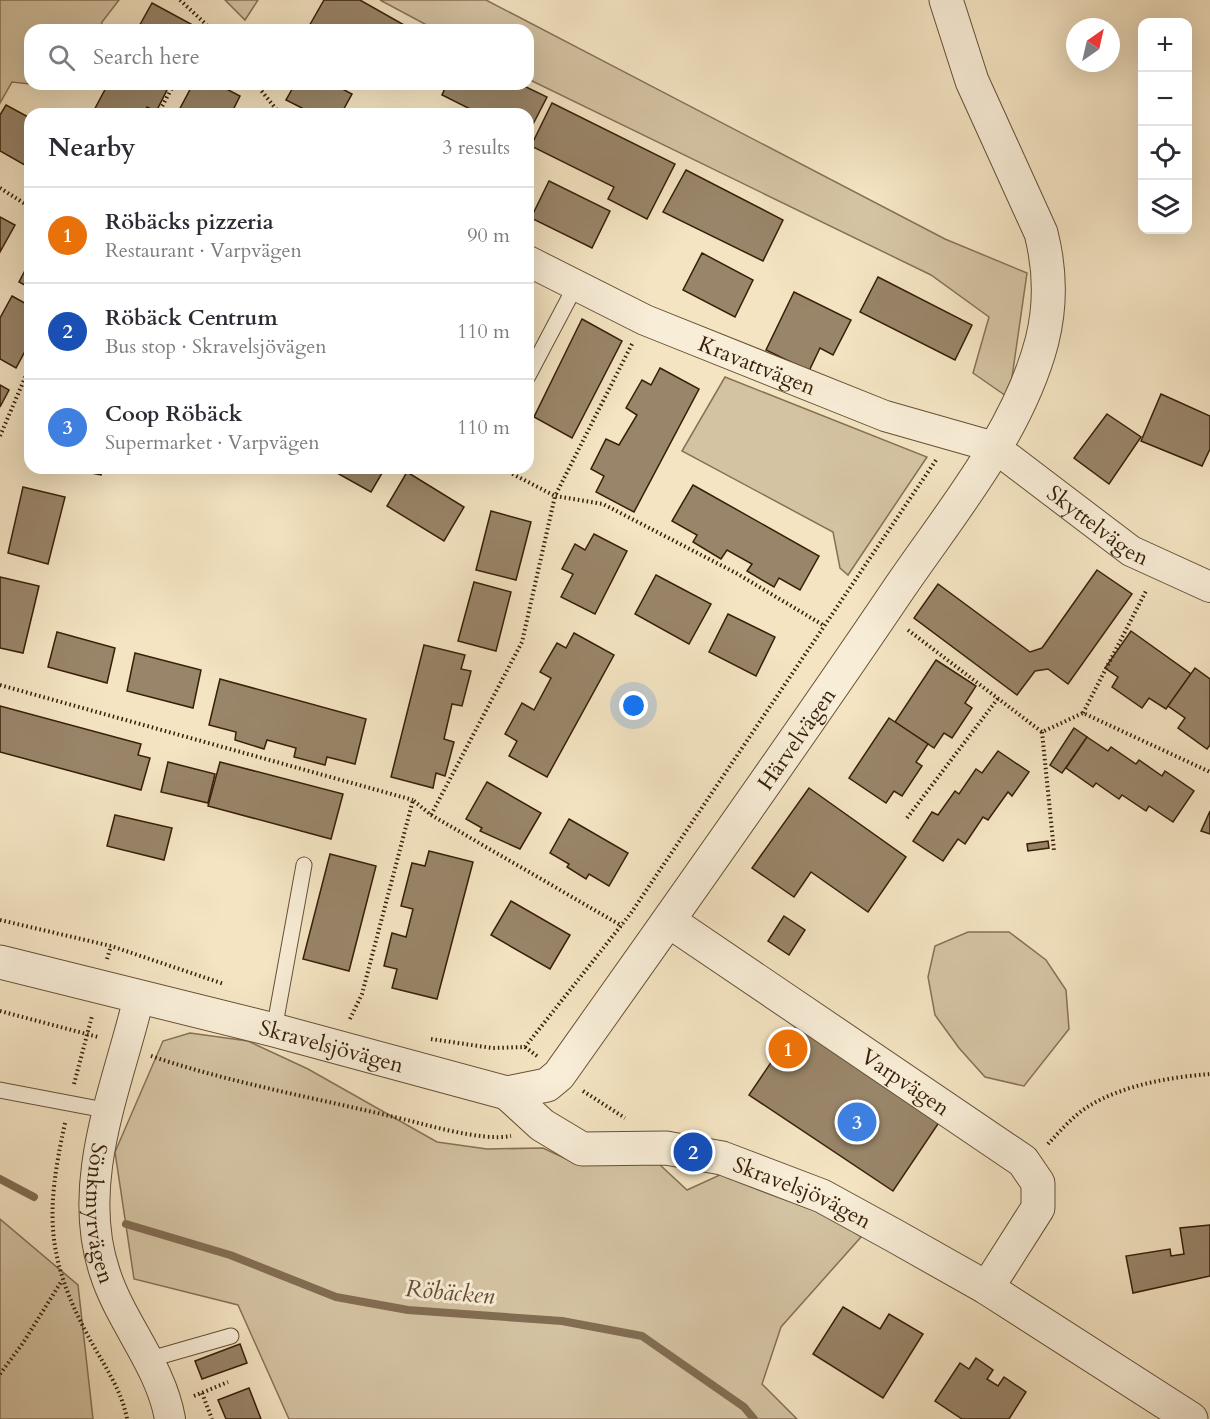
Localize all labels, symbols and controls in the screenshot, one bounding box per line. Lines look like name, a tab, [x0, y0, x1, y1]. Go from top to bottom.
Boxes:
north arrow	[1066, 18, 1120, 72]
map controls	[1138, 18, 1192, 234]
button: +	[1138, 18, 1192, 72]
search box	[24, 24, 534, 90]
icon: search	[45, 41, 78, 74]
text: Search here	[93, 42, 200, 72]
button: −	[1138, 72, 1192, 126]
button: locate	[1138, 126, 1192, 180]
text: Nearby	[48, 130, 136, 165]
text: 3 results	[442, 134, 510, 161]
button: layers	[1138, 180, 1192, 234]
text: Röbäcks pizzeria	[105, 207, 274, 237]
text: 1	[62, 222, 73, 249]
text: 90 m	[467, 222, 510, 249]
text: Restaurant · Varpvägen	[105, 237, 302, 264]
text: Röbäck Centrum	[105, 303, 278, 333]
text: 2	[62, 318, 73, 345]
text: 110 m	[457, 318, 510, 345]
street label: Kravattvägen	[694, 329, 821, 403]
text: Bus stop · Skravelsjövägen	[105, 333, 327, 360]
text: Coop Röbäck	[105, 399, 243, 429]
text: 3	[62, 414, 73, 441]
text: 110 m	[457, 414, 510, 441]
text: Supermarket · Varpvägen	[105, 429, 320, 456]
street label: Skyttelvägen	[1040, 478, 1154, 573]
street label: Härvelvägen	[751, 681, 843, 796]
your location	[619, 691, 648, 720]
street label: Skravelsjövägen	[256, 1013, 407, 1081]
pin: 1	[768, 1026, 808, 1072]
street label: Varpvägen	[855, 1042, 956, 1123]
pin: 3	[838, 1100, 876, 1144]
pin: 2	[674, 1130, 712, 1174]
street label: Sönkmyrvägen	[78, 1141, 122, 1288]
street label: Skravelsjövägen	[729, 1150, 877, 1236]
water label: Röbäcken	[404, 1272, 496, 1313]

